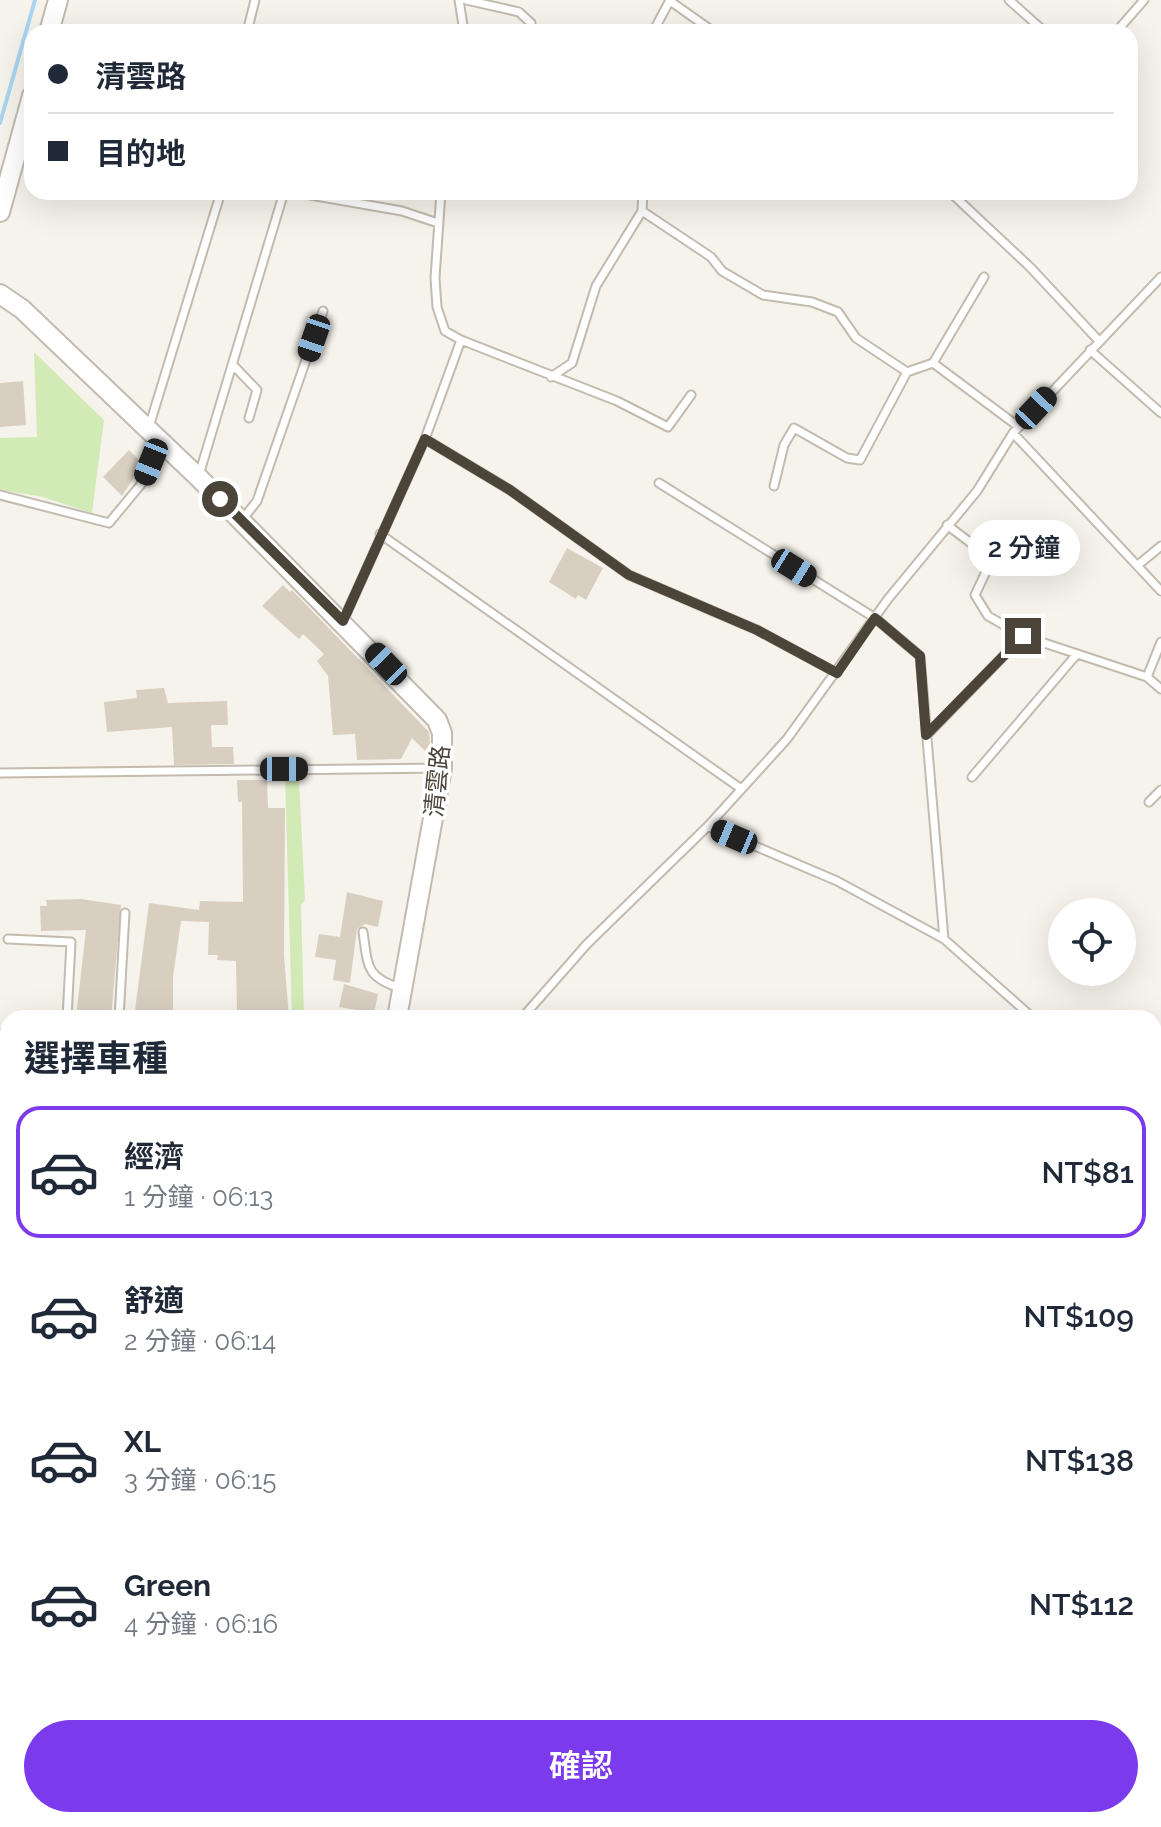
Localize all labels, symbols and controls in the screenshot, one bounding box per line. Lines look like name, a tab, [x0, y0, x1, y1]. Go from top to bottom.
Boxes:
text: 清雲路	[96, 59, 186, 94]
text: 目的地	[96, 136, 186, 171]
car	[295, 311, 333, 365]
car	[1011, 382, 1061, 434]
car	[131, 435, 171, 489]
route start	[202, 481, 238, 517]
callout: 2 分鐘	[967, 520, 1079, 576]
text: 2 分鐘	[988, 533, 1060, 563]
car	[767, 545, 821, 591]
route end	[1005, 618, 1041, 654]
car	[361, 638, 411, 690]
street label: 清雲路	[419, 744, 455, 818]
car	[260, 757, 308, 781]
car	[707, 817, 761, 857]
map controls	[1048, 898, 1136, 986]
button: locate	[1048, 898, 1136, 986]
text: 選擇車種	[24, 1037, 168, 1079]
icon: car	[28, 1136, 100, 1208]
text: 經濟	[124, 1139, 184, 1174]
text: NT$81	[1042, 1155, 1134, 1190]
text: 1 分鐘 · 06:13	[124, 1182, 273, 1212]
icon: car	[28, 1280, 100, 1352]
text: 舒適	[124, 1283, 184, 1318]
text: NT$109	[1023, 1299, 1134, 1334]
text: 2 分鐘 · 06:14	[124, 1326, 276, 1356]
icon: car	[28, 1424, 100, 1496]
text: XL	[124, 1424, 161, 1459]
text: NT$138	[1025, 1443, 1134, 1478]
text: 3 分鐘 · 06:15	[124, 1465, 276, 1495]
icon: car	[28, 1568, 100, 1640]
text: Green	[124, 1568, 211, 1603]
text: NT$112	[1029, 1587, 1134, 1622]
text: 4 分鐘 · 06:16	[124, 1609, 278, 1639]
button: 確認	[24, 1720, 1138, 1812]

